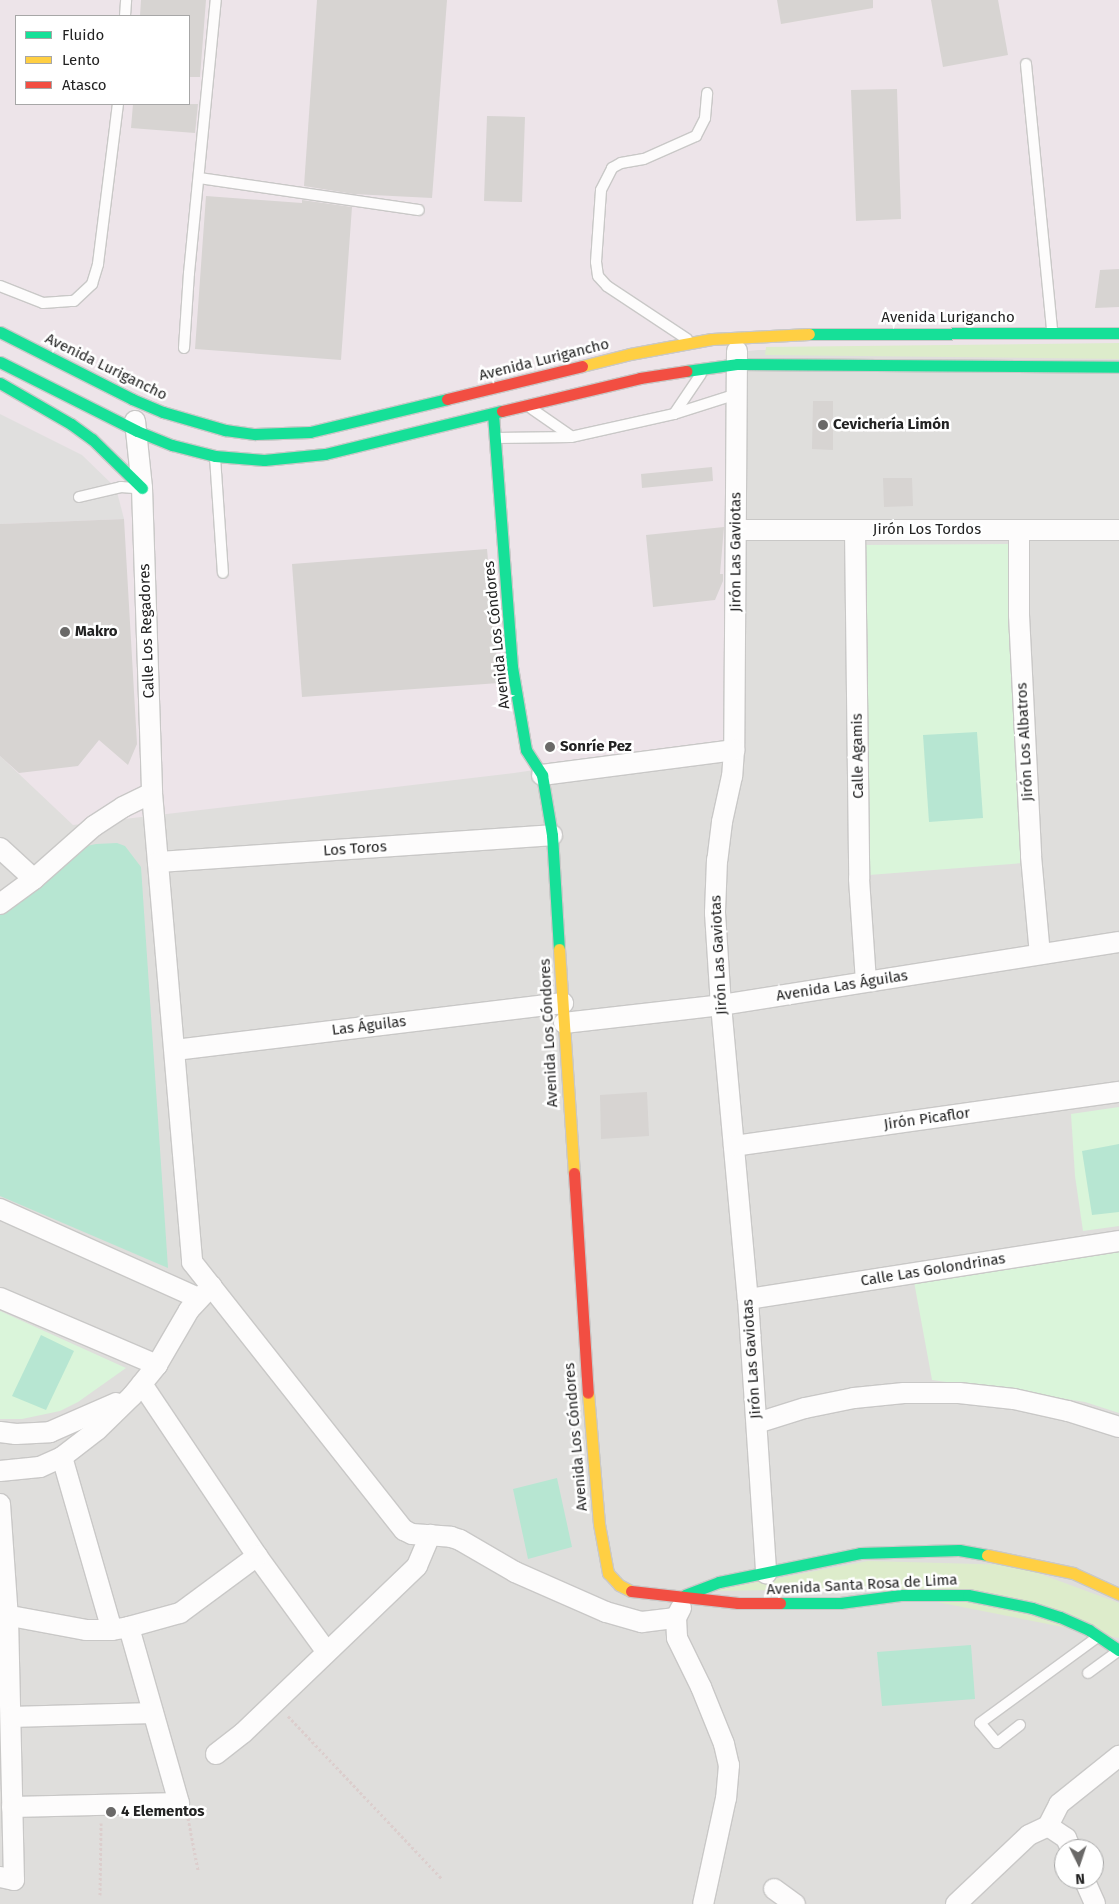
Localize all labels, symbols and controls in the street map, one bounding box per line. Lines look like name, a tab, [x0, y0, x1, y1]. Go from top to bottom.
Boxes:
legend	[15, 15, 190, 105]
text: Fluido	[62, 26, 104, 44]
text: Lento	[62, 51, 100, 69]
text: Atasco	[62, 76, 107, 94]
street label: Avenida Lurigancho	[881, 309, 1015, 327]
street label: Avenida Lurigancho	[42, 330, 170, 404]
street label: Avenida Lurigancho	[477, 335, 611, 385]
place label: Cevichería Limón	[833, 416, 950, 434]
marker: Cevichería Limón	[817, 419, 829, 431]
street label: Jirón Las Gaviotas	[727, 492, 745, 612]
street label: Jirón Los Tordos	[873, 521, 981, 539]
street label: Avenida Los Cóndores	[480, 560, 514, 710]
street label: Calle Los Regadores	[136, 563, 158, 699]
place label: Makro	[75, 623, 118, 641]
marker: Makro	[59, 626, 71, 638]
street label: Jirón Los Albatros	[1013, 682, 1037, 802]
street label: Calle Agamis	[848, 713, 868, 799]
place label: Sonríe Pez	[560, 738, 632, 756]
marker: Sonríe Pez	[544, 741, 556, 753]
street label: Los Toros	[323, 838, 387, 860]
street label: Jirón Las Gaviotas	[707, 895, 731, 1015]
street label: Avenida Los Cóndores	[536, 958, 562, 1108]
street label: Avenida Las Águilas	[775, 967, 909, 1005]
street label: Las Águilas	[331, 1013, 407, 1039]
street label: Jirón Picaflor	[883, 1104, 971, 1134]
street label: Calle Las Golondrinas	[859, 1250, 1007, 1290]
street label: Jirón Las Gaviotas	[739, 1298, 765, 1420]
street label: Avenida Los Cóndores	[561, 1362, 591, 1512]
street label: Avenida Santa Rosa de Lima	[766, 1571, 958, 1599]
place label: 4 Elementos	[121, 1803, 205, 1821]
marker: 4 Elementos	[105, 1806, 117, 1818]
north arrow	[1054, 1839, 1104, 1889]
text: N	[1075, 1870, 1085, 1887]

